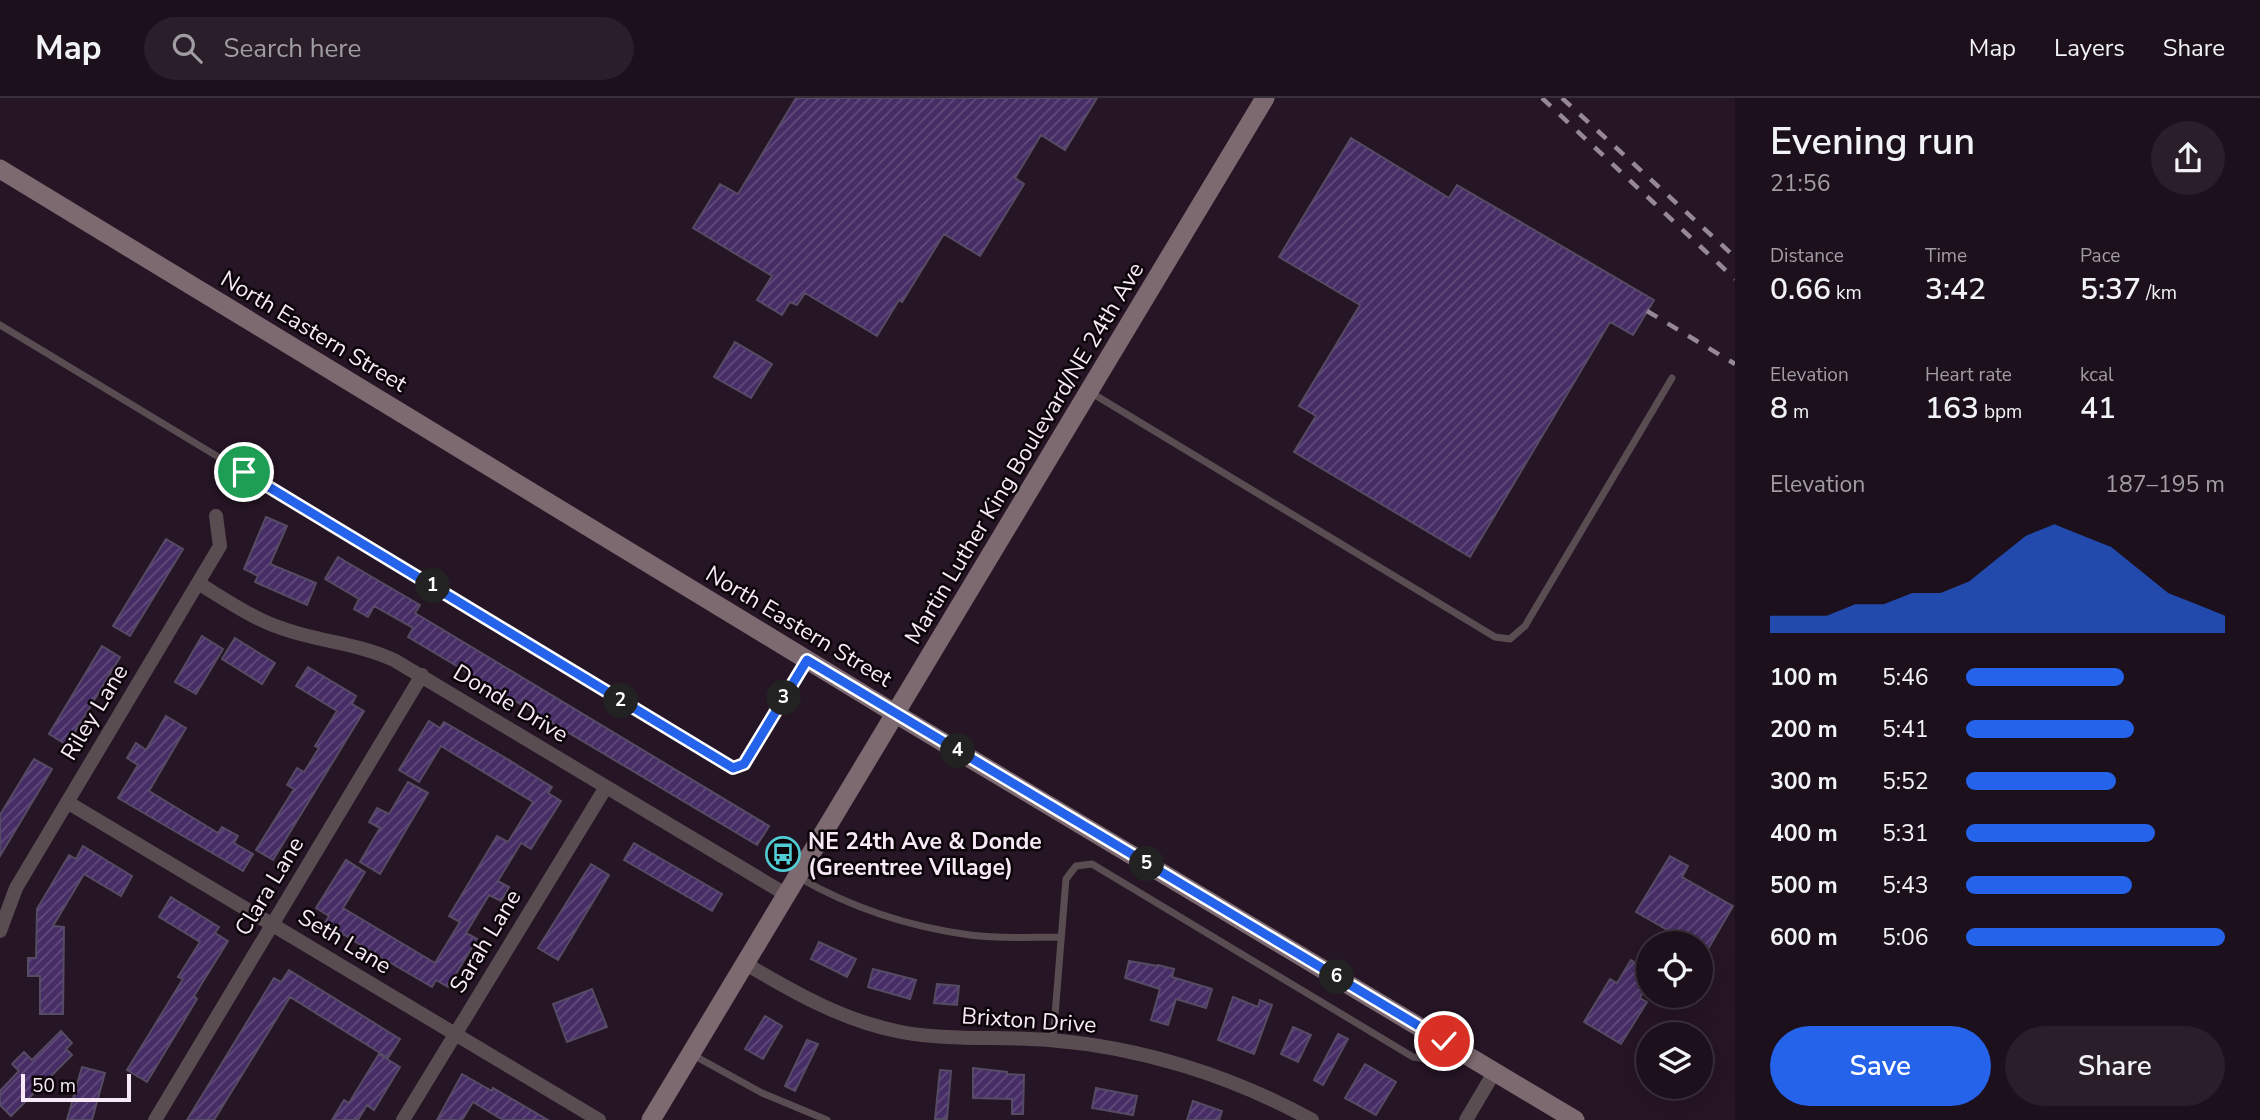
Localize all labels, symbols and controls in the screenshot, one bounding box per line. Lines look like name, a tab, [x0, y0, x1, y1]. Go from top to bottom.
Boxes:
search box	[144, 17, 634, 80]
text: Map	[35, 26, 102, 71]
icon: search	[168, 29, 206, 67]
text: Search here	[224, 31, 361, 66]
text: Map	[1969, 32, 2016, 64]
text: Layers	[2054, 32, 2125, 64]
text: Share	[2163, 32, 2225, 64]
text: Evening run	[1770, 116, 1975, 167]
button: share	[2151, 121, 2225, 195]
text: 21:56	[1770, 168, 1830, 199]
text: Distance	[1770, 243, 1844, 269]
text: Time	[1925, 243, 1967, 269]
text: Pace	[2080, 243, 2120, 269]
street label: Martin Luther King Boulevard/NE 24th Ave	[898, 256, 1151, 650]
street label: North Eastern Street	[215, 264, 413, 400]
text: 0.66	[1770, 269, 1831, 310]
text: 3:42	[1925, 269, 1986, 310]
text: 5:37	[2080, 269, 2141, 310]
text: km	[1831, 280, 1862, 306]
text: /km	[2141, 280, 2177, 306]
text: Elevation	[1770, 362, 1849, 388]
text: Heart rate	[1925, 362, 2012, 388]
text: kcal	[2080, 362, 2114, 388]
text: 8	[1770, 388, 1788, 429]
text: 163	[1925, 388, 1979, 429]
text: 41	[2080, 388, 2116, 429]
text: m	[1788, 399, 1809, 425]
text: bpm	[1979, 399, 2022, 425]
pin	[214, 442, 274, 502]
icon: arrive	[225, 453, 263, 491]
text: Elevation	[1770, 469, 1865, 500]
text: 187–195 m	[2105, 469, 2225, 500]
street label: North Eastern Street	[700, 559, 898, 695]
pin: 1	[416, 568, 450, 603]
text: 1	[427, 572, 438, 598]
street label: Donde Drive	[447, 657, 574, 750]
street label: Riley Lane	[54, 658, 135, 766]
text: 100 m	[1770, 662, 1838, 693]
text: 5:46	[1882, 662, 1929, 693]
pin: 3	[766, 680, 802, 716]
pin: 2	[604, 684, 638, 718]
text: 3	[778, 684, 789, 710]
text: 2	[615, 687, 626, 713]
text: 200 m	[1770, 714, 1838, 745]
text: 5:41	[1882, 714, 1929, 745]
pin: 4	[940, 734, 976, 768]
text: 4	[952, 737, 963, 763]
text: 300 m	[1770, 766, 1838, 797]
text: 5:52	[1882, 766, 1929, 797]
text: 400 m	[1770, 818, 1838, 849]
text: 5:31	[1882, 818, 1929, 849]
place label: NE 24th Ave & Donde (Greentree Village)	[808, 826, 1042, 883]
street label: Clara Lane	[228, 831, 311, 942]
bus stop icon: NE 24th Ave & Donde (Greentree Village)	[764, 835, 802, 873]
pin: 5	[1130, 846, 1164, 882]
text: 5	[1141, 850, 1152, 876]
text: 500 m	[1770, 870, 1838, 901]
text: 5:43	[1882, 870, 1929, 901]
street label: Sarah Lane	[442, 884, 528, 999]
street label: Seth Lane	[292, 902, 397, 981]
text: 600 m	[1770, 922, 1838, 953]
text: 5:06	[1882, 922, 1929, 953]
map controls	[1636, 931, 1713, 1099]
button: locate	[1636, 931, 1713, 1008]
pin: 6	[1320, 960, 1354, 994]
text: 6	[1331, 963, 1342, 989]
street label: Brixton Drive	[960, 1000, 1098, 1041]
pin	[1414, 1011, 1474, 1071]
icon: check	[1425, 1022, 1463, 1060]
button: layers	[1636, 1022, 1713, 1099]
button: Save	[1770, 1026, 1991, 1106]
button: Share	[2005, 1026, 2225, 1106]
scale bar	[21, 1071, 131, 1103]
text: 50 m	[32, 1073, 76, 1099]

